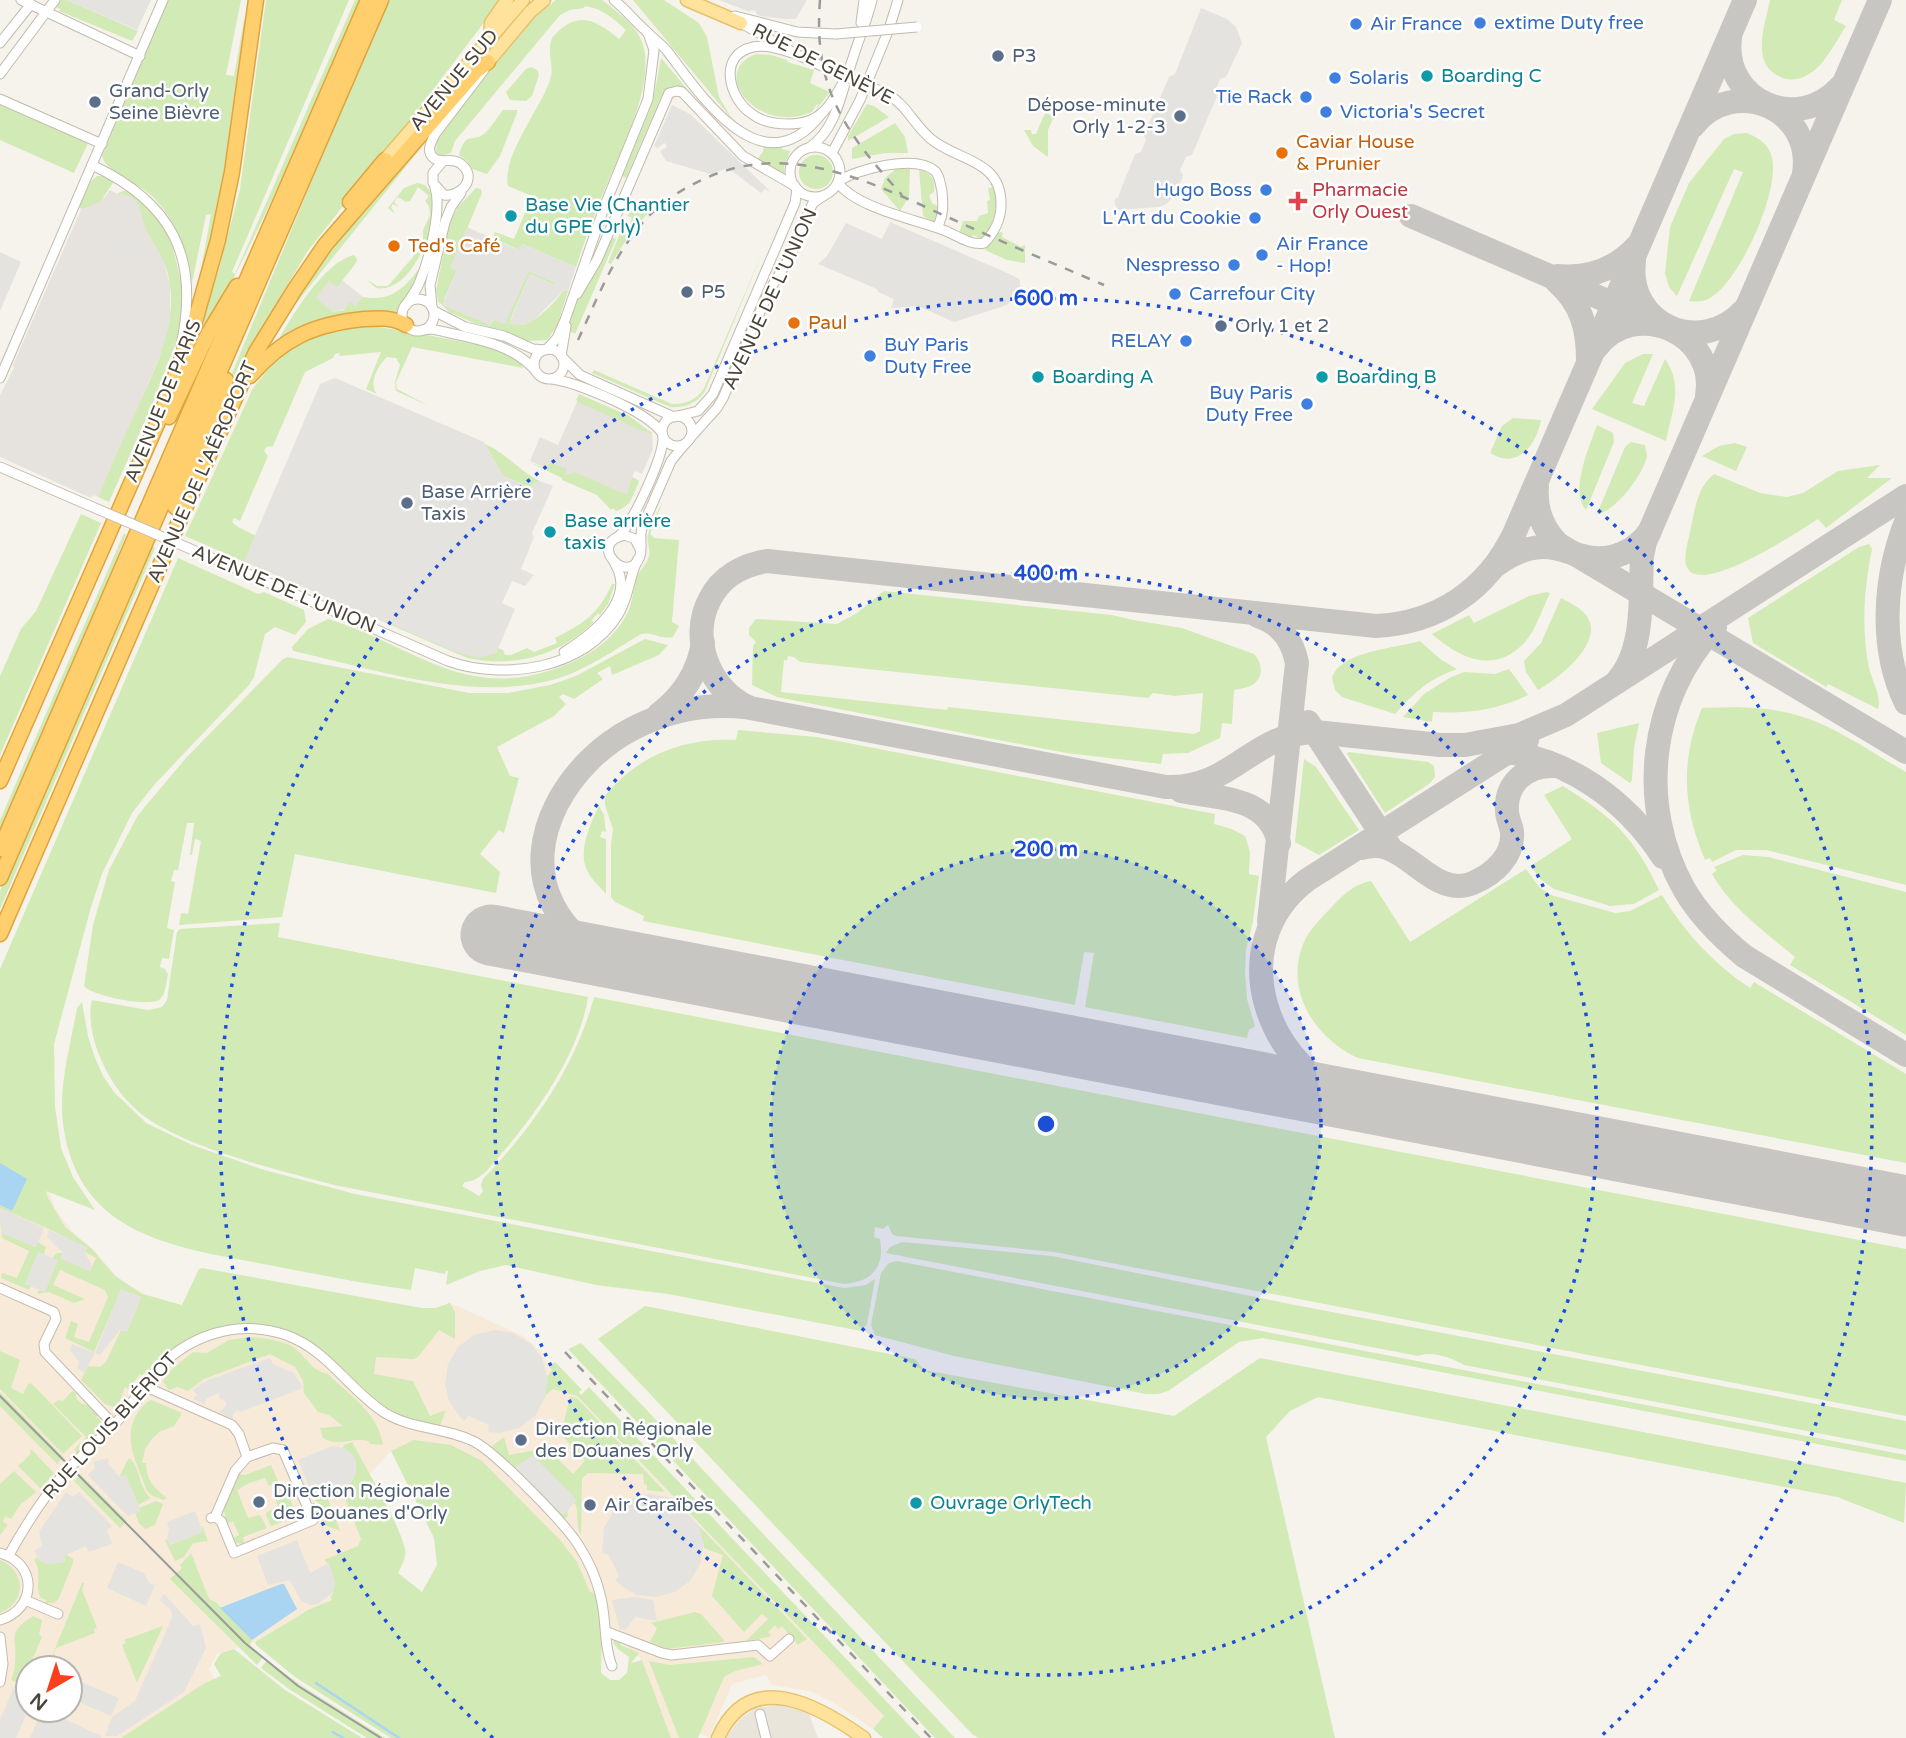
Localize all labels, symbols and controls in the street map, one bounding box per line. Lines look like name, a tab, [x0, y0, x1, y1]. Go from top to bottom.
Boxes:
place label: extime Duty free	[1494, 12, 1644, 34]
place label: Air France	[1370, 13, 1462, 35]
marker: extime Duty free	[1472, 15, 1488, 31]
marker: Air France	[1348, 16, 1364, 32]
street label: RUE DE GENÈVE	[749, 19, 897, 109]
street label: AVENUE SUD	[405, 25, 503, 135]
place label: P3	[1012, 45, 1037, 67]
marker: P3	[990, 48, 1006, 64]
place label: Boarding C	[1441, 65, 1542, 87]
place label: Solaris	[1349, 67, 1409, 89]
marker: Boarding C	[1419, 68, 1435, 84]
marker: Solaris	[1327, 70, 1343, 86]
place label: Grand-Orly Seine Bièvre	[109, 80, 220, 124]
place label: Tie Rack	[1216, 86, 1292, 108]
marker: Tie Rack	[1298, 89, 1314, 105]
marker: Grand-Orly Seine Bièvre	[87, 94, 103, 110]
place label: Dépose-minute Orly 1-2-3	[1027, 94, 1166, 138]
place label: Victoria's Secret	[1340, 101, 1485, 123]
marker: Victoria's Secret	[1318, 104, 1334, 120]
marker: Dépose-minute Orly 1-2-3	[1172, 108, 1188, 124]
place label: Caviar House & Prunier	[1296, 131, 1414, 175]
marker: Caviar House & Prunier	[1274, 145, 1290, 161]
place label: Hugo Boss	[1155, 179, 1252, 201]
place label: Pharmacie Orly Ouest	[1312, 179, 1408, 223]
marker: Hugo Boss	[1258, 182, 1274, 198]
marker: Pharmacie Orly Ouest	[1290, 193, 1306, 209]
place label: Base Vie (Chantier du GPE Orly)	[525, 194, 690, 238]
street label: AVENUE DE L'UNION	[718, 205, 822, 393]
place label: L'Art du Cookie	[1102, 207, 1241, 229]
marker: Base Vie (Chantier du GPE Orly)	[503, 208, 519, 224]
marker: L'Art du Cookie	[1247, 210, 1263, 226]
place label: Air France - Hop!	[1276, 233, 1368, 277]
place label: Ted's Café	[408, 235, 500, 257]
marker: Ted's Café	[386, 238, 402, 254]
marker: Air France - Hop!	[1254, 247, 1270, 263]
place label: Nespresso	[1126, 254, 1220, 276]
marker: Nespresso	[1226, 257, 1242, 273]
place label: P5	[701, 281, 726, 303]
place label: Carrefour City	[1189, 283, 1315, 305]
marker: P5	[679, 284, 695, 300]
text: 600 m	[1014, 286, 1078, 311]
marker: Carrefour City	[1167, 286, 1183, 302]
place label: Paul	[808, 312, 847, 334]
marker: Paul	[786, 315, 802, 331]
place label: Orly 1 et 2	[1235, 315, 1329, 337]
street label: AVENUE DE PARIS	[120, 316, 206, 486]
marker: Orly 1 et 2	[1213, 318, 1229, 334]
place label: RELAY	[1111, 330, 1172, 352]
marker: RELAY	[1178, 333, 1194, 349]
place label: BuY Paris Duty Free	[884, 334, 972, 378]
marker: BuY Paris Duty Free	[862, 348, 878, 364]
street label: AVENUE DE L'AÉROPORT	[143, 357, 261, 586]
place label: Boarding A	[1052, 366, 1154, 388]
place label: Boarding B	[1336, 366, 1437, 388]
marker: Boarding A	[1030, 369, 1046, 385]
marker: Boarding B	[1314, 369, 1330, 385]
place label: Buy Paris Duty Free	[1205, 382, 1293, 426]
marker: Buy Paris Duty Free	[1299, 396, 1315, 412]
place label: Base Arrière Taxis	[421, 481, 532, 525]
marker: Base Arrière Taxis	[399, 495, 415, 511]
place label: Base arrière taxis	[564, 510, 671, 554]
marker: Base arrière taxis	[542, 524, 558, 540]
street label: AVENUE DE L'UNION	[189, 540, 379, 638]
text: 400 m	[1014, 561, 1078, 586]
text: 200 m	[1014, 837, 1078, 862]
centre of rings	[1034, 1112, 1058, 1136]
street label: RUE LOUIS BLÉRIOT	[38, 1348, 182, 1504]
place label: Direction Régionale des Douanes Orly	[535, 1418, 712, 1462]
marker: Direction Régionale des Douanes Orly	[513, 1432, 529, 1448]
place label: Direction Régionale des Douanes d'Orly	[273, 1480, 450, 1524]
place label: Ouvrage OrlyTech	[930, 1492, 1092, 1514]
marker: Direction Régionale des Douanes d'Orly	[251, 1494, 267, 1510]
place label: Air Caraïbes	[604, 1494, 713, 1516]
marker: Ouvrage OrlyTech	[908, 1495, 924, 1511]
marker: Air Caraïbes	[582, 1497, 598, 1513]
north arrow	[14, 1654, 84, 1724]
text: N	[26, 1688, 52, 1715]

